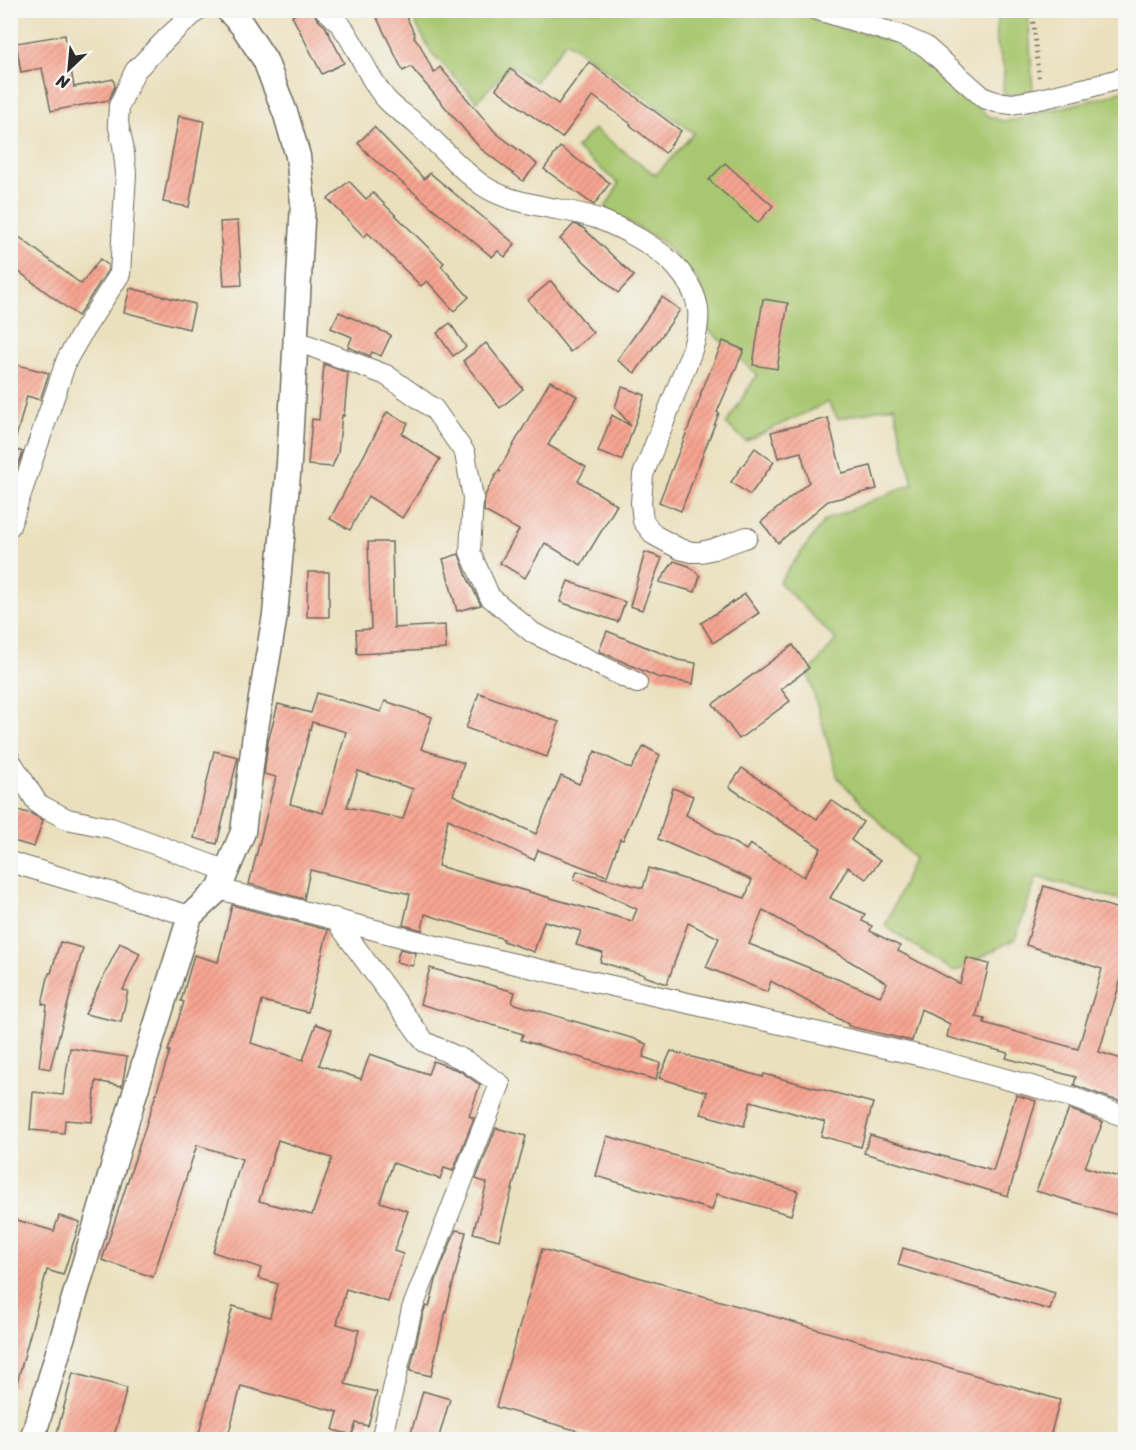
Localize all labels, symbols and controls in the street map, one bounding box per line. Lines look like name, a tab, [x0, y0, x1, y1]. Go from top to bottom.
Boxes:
north arrow	[39, 39, 99, 99]
text: N	[50, 66, 75, 98]

